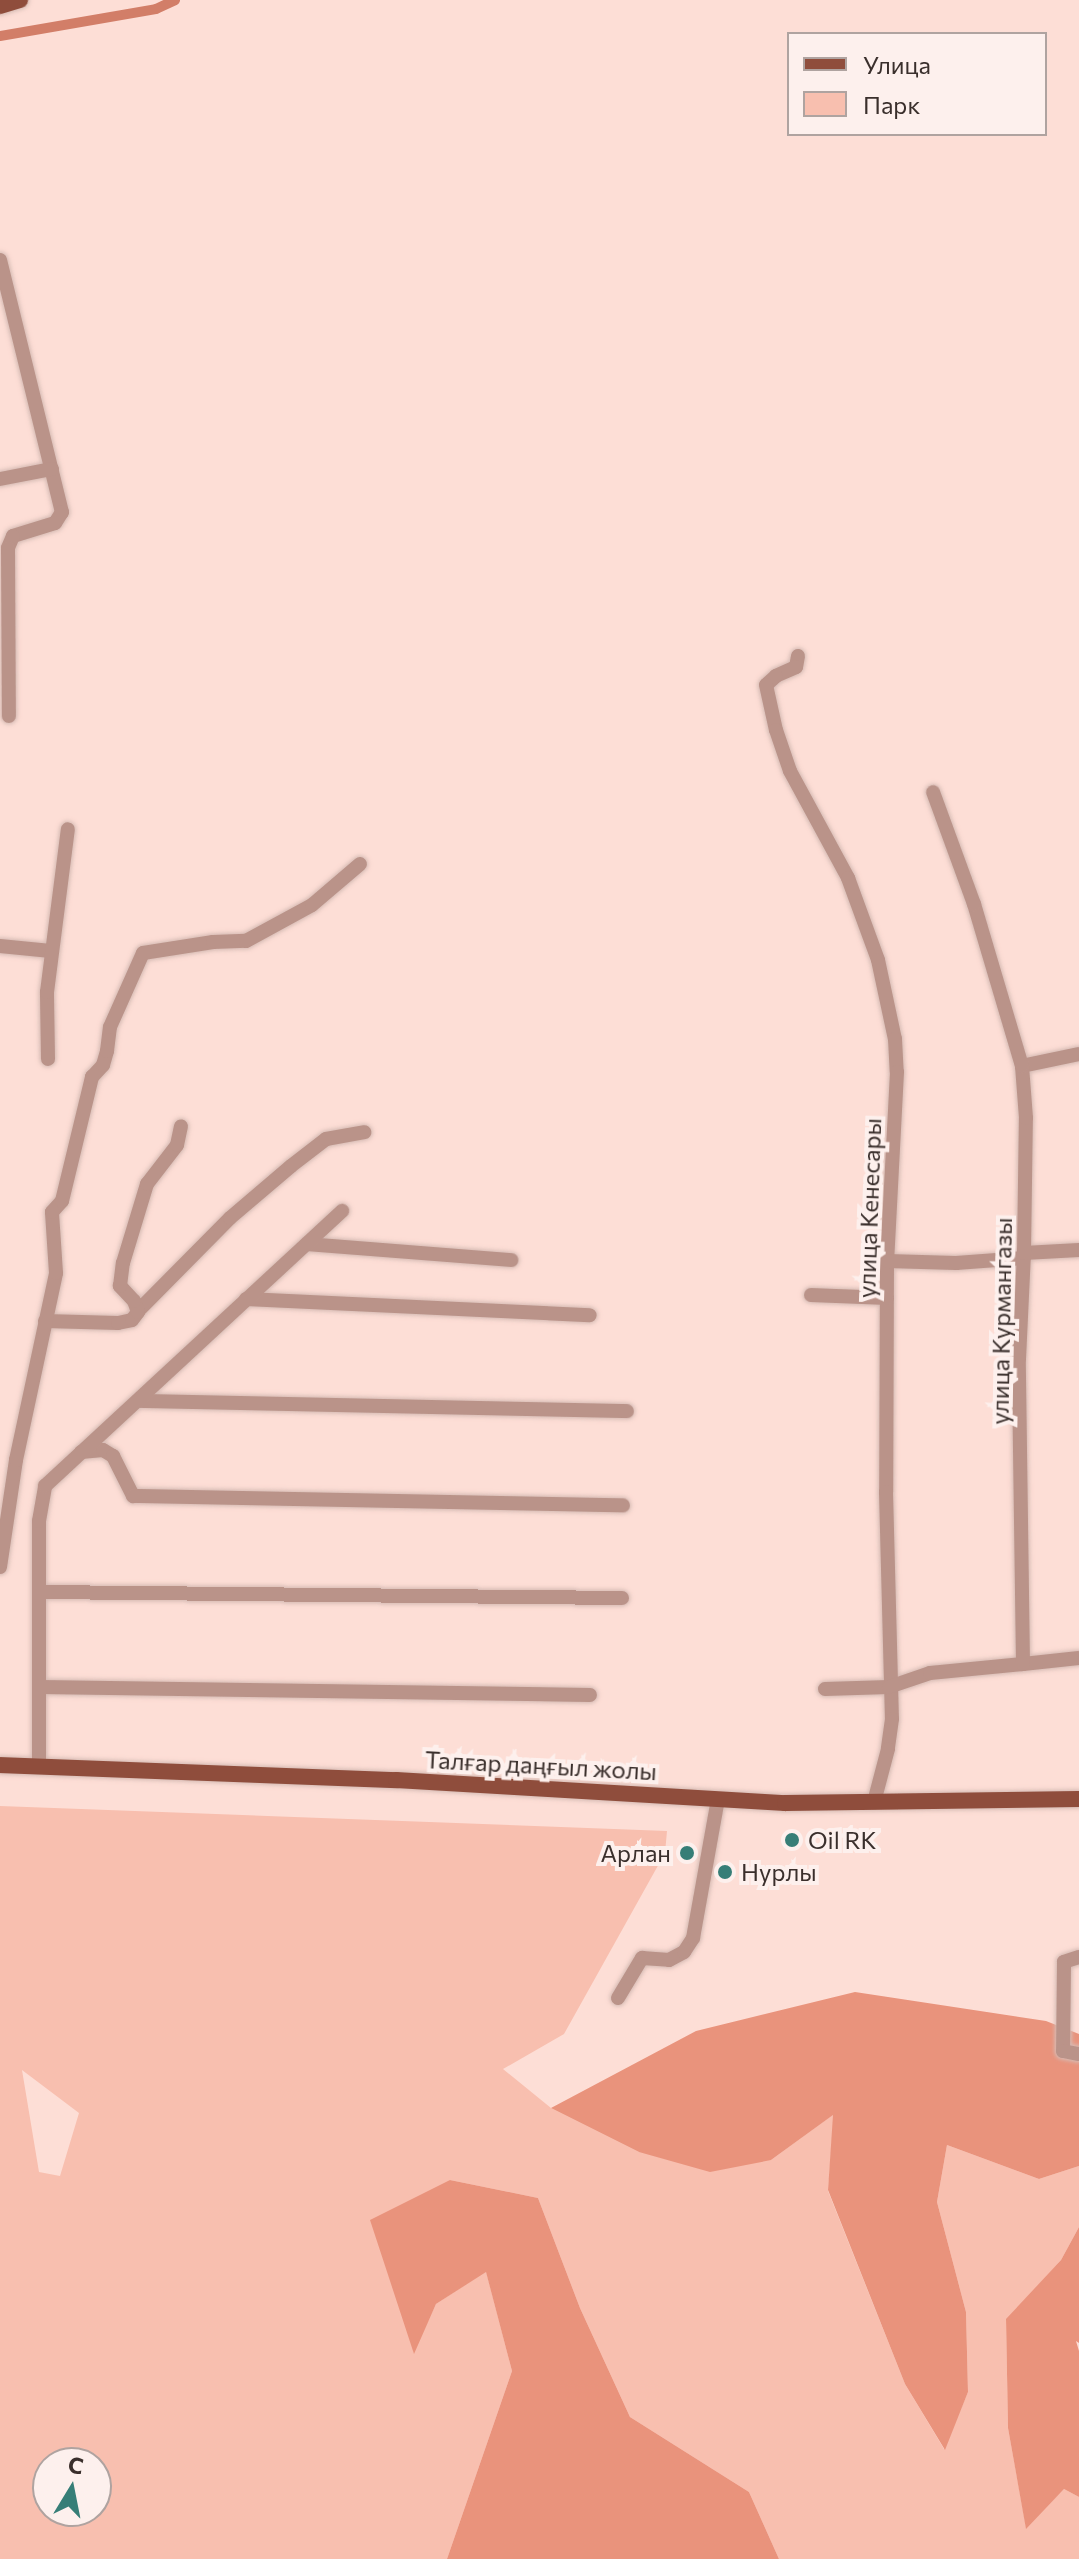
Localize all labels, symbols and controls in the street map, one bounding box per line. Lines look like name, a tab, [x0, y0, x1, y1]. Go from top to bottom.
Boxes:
legend	[787, 32, 1047, 136]
text: Улица	[863, 50, 931, 79]
text: Парк	[863, 90, 920, 119]
street label: улица Кенесары	[851, 1117, 887, 1299]
street label: улица Курмангазы	[985, 1217, 1017, 1425]
street label: Талғар даңғыл жолы	[424, 1745, 658, 1785]
place label: Oil RK	[808, 1826, 877, 1854]
marker: Oil RK	[783, 1831, 801, 1849]
place label: Арлан	[600, 1839, 671, 1867]
marker: Арлан	[678, 1844, 696, 1862]
place label: Нурлы	[741, 1858, 817, 1886]
marker: Нурлы	[716, 1863, 734, 1881]
north arrow	[32, 2447, 112, 2527]
text: С	[66, 2450, 86, 2479]

